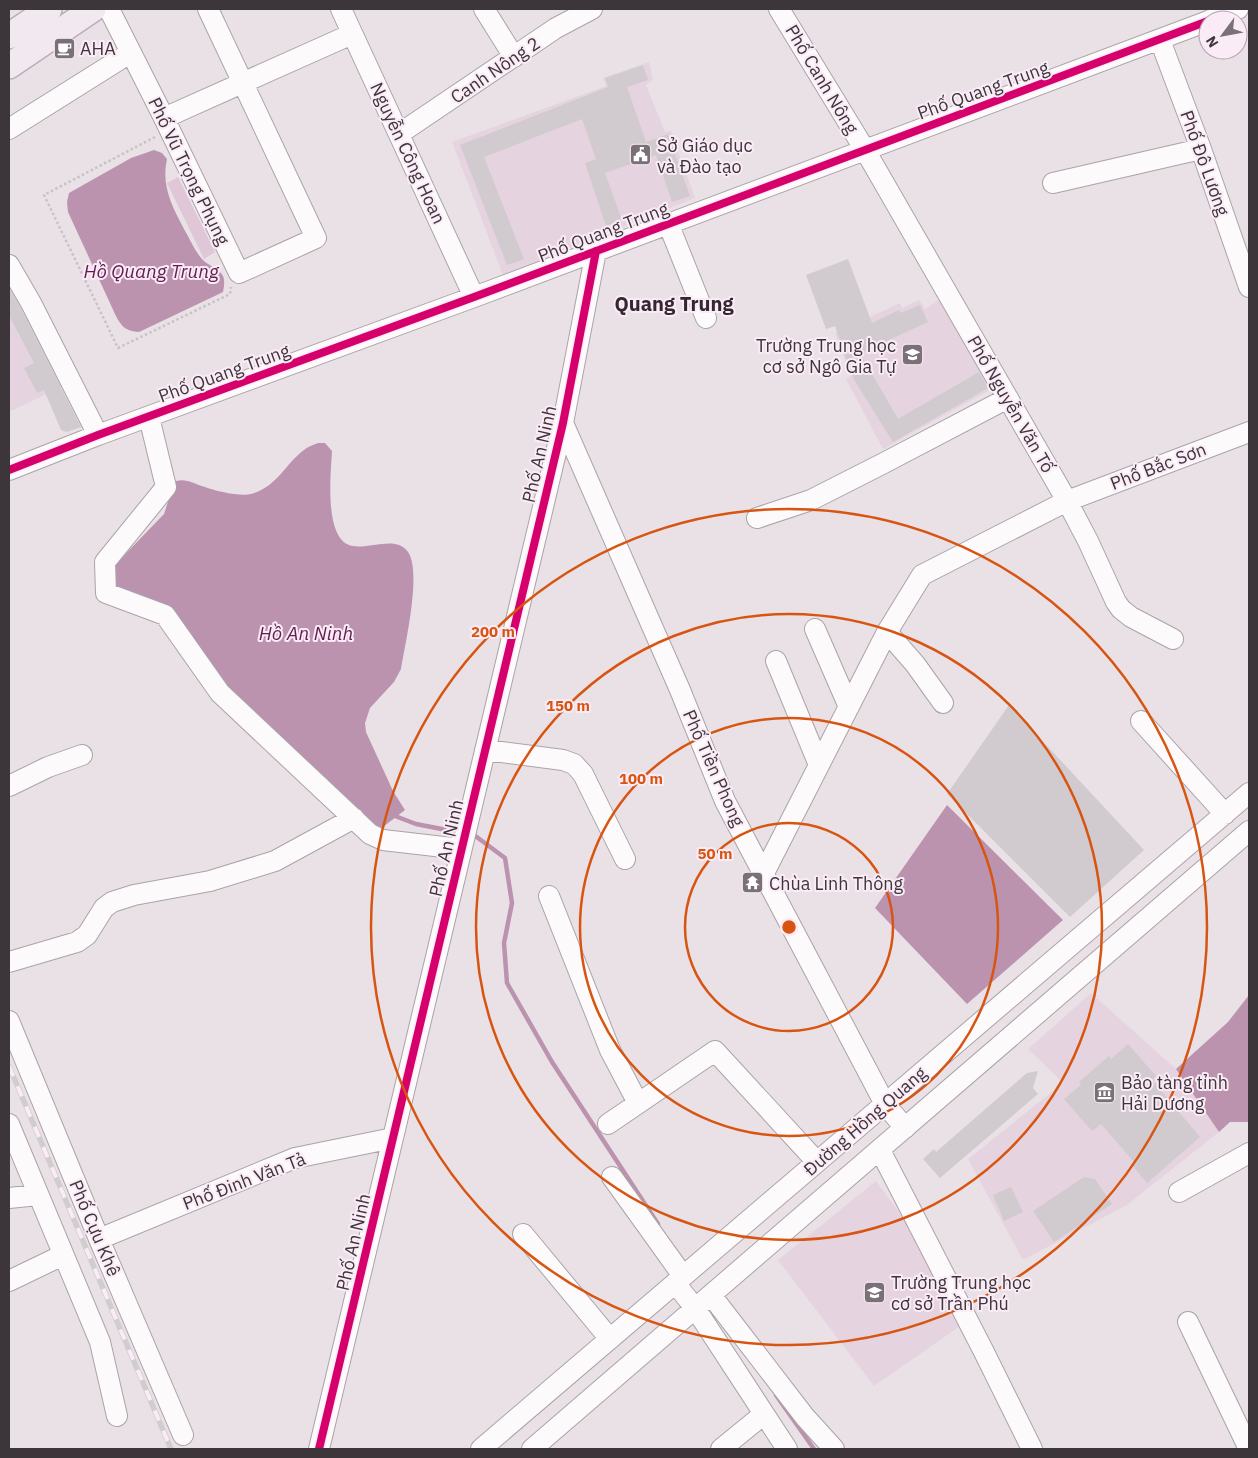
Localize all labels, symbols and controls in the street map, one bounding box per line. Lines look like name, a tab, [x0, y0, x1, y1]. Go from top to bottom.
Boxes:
north arrow	[1198, 10, 1248, 60]
street label: Phố Canh Nông	[780, 20, 864, 138]
street label: Canh Nông 2	[446, 32, 544, 108]
text: N	[1202, 33, 1222, 51]
cafe icon: AHA	[52, 36, 76, 60]
place label: AHA	[80, 37, 116, 60]
street label: Phố Quang Trung	[914, 55, 1052, 124]
street label: Nguyễn Công Hoan	[365, 79, 451, 227]
street label: Phố Vũ Trọng Phụng	[143, 93, 235, 249]
street label: Phố Đô Lương	[1175, 107, 1235, 219]
place label: Sở Giáo dục và Đào tạo	[657, 134, 752, 178]
public building icon: Sở Giáo dục và Đào tạo	[629, 143, 653, 167]
street label: Phố Quang Trung	[534, 196, 672, 267]
water label: Hồ Quang Trung	[83, 259, 220, 283]
district label: Quang Trung	[615, 290, 734, 317]
street label: Phố Nguyễn Văn Tố	[962, 331, 1060, 477]
place label: Trường Trung học cơ sở Ngô Gia Tự	[756, 334, 897, 378]
street label: Phố Quang Trung	[155, 338, 293, 407]
school or university icon: Trường Trung học cơ sở Ngô Gia Tự	[900, 343, 924, 367]
street label: Phố An Ninh	[517, 403, 561, 505]
street label: Phố Bắc Sơn	[1107, 437, 1209, 495]
water label: Hồ An Ninh	[259, 621, 353, 645]
text: 200 m	[471, 622, 515, 641]
text: 150 m	[546, 696, 590, 715]
street label: Phố Tiền Phong	[678, 706, 750, 830]
text: 100 m	[619, 769, 663, 788]
street label: Phố An Ninh	[424, 797, 468, 899]
text: 50 m	[698, 844, 732, 863]
temple icon: Chùa Linh Thông	[741, 871, 765, 895]
place label: Chùa Linh Thông	[769, 872, 904, 895]
centre of rings	[780, 918, 798, 936]
street label: Đường Hồng Quang	[799, 1061, 932, 1181]
place label: Bảo tàng tỉnh Hải Dương	[1121, 1071, 1228, 1115]
museum icon: Bảo tàng tỉnh Hải Dương	[1093, 1080, 1117, 1104]
street label: Phố Đinh Văn Tả	[179, 1147, 309, 1215]
street label: Phố Cựu Khê	[64, 1176, 126, 1280]
street label: Phố An Ninh	[331, 1191, 375, 1293]
place label: Trường Trung học cơ sở Trần Phú	[891, 1271, 1031, 1315]
school or university icon: Trường Trung học cơ sở Trần Phú	[863, 1280, 887, 1304]

